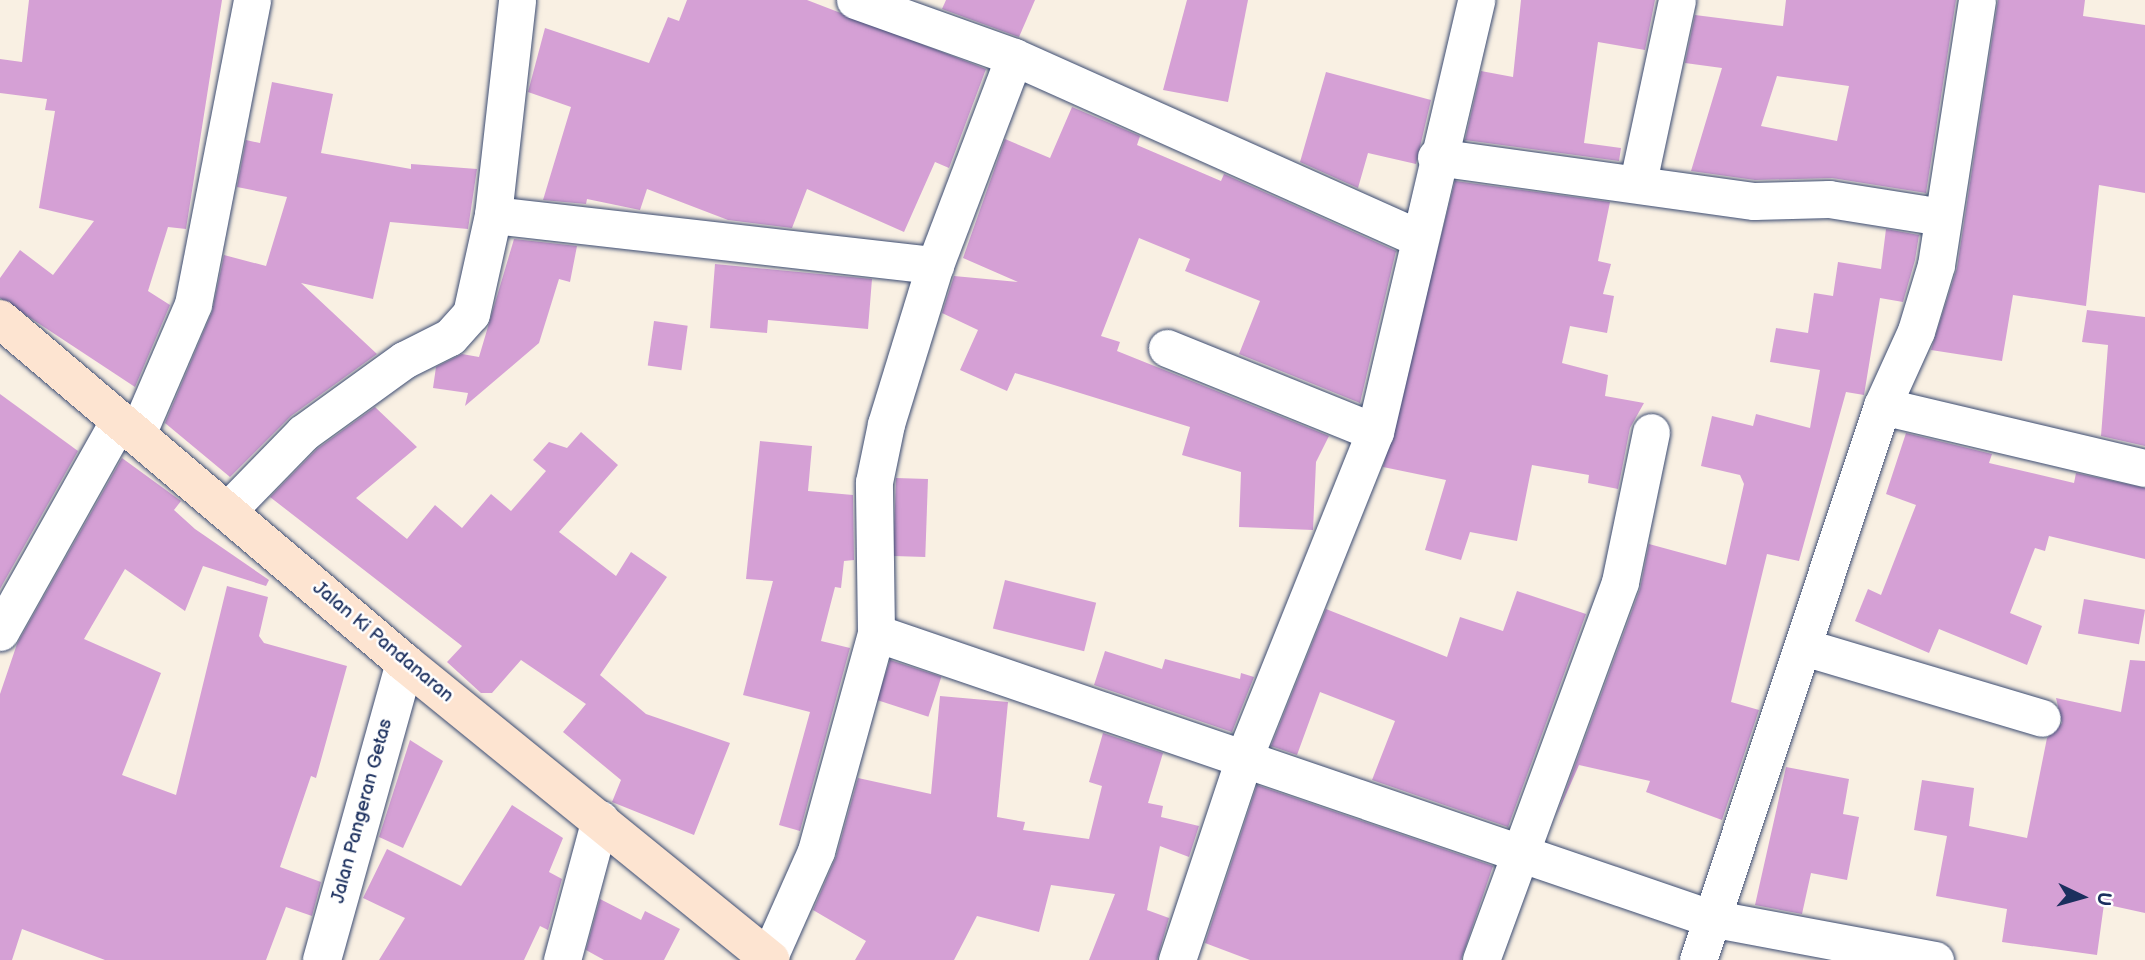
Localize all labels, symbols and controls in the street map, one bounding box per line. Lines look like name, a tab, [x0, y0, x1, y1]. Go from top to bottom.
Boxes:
street label: Jalan Ki Pandanaran	[308, 577, 458, 707]
street label: Jalan Pangeran Getas	[326, 716, 398, 906]
north arrow	[2047, 862, 2117, 932]
text: U	[2091, 891, 2115, 907]

